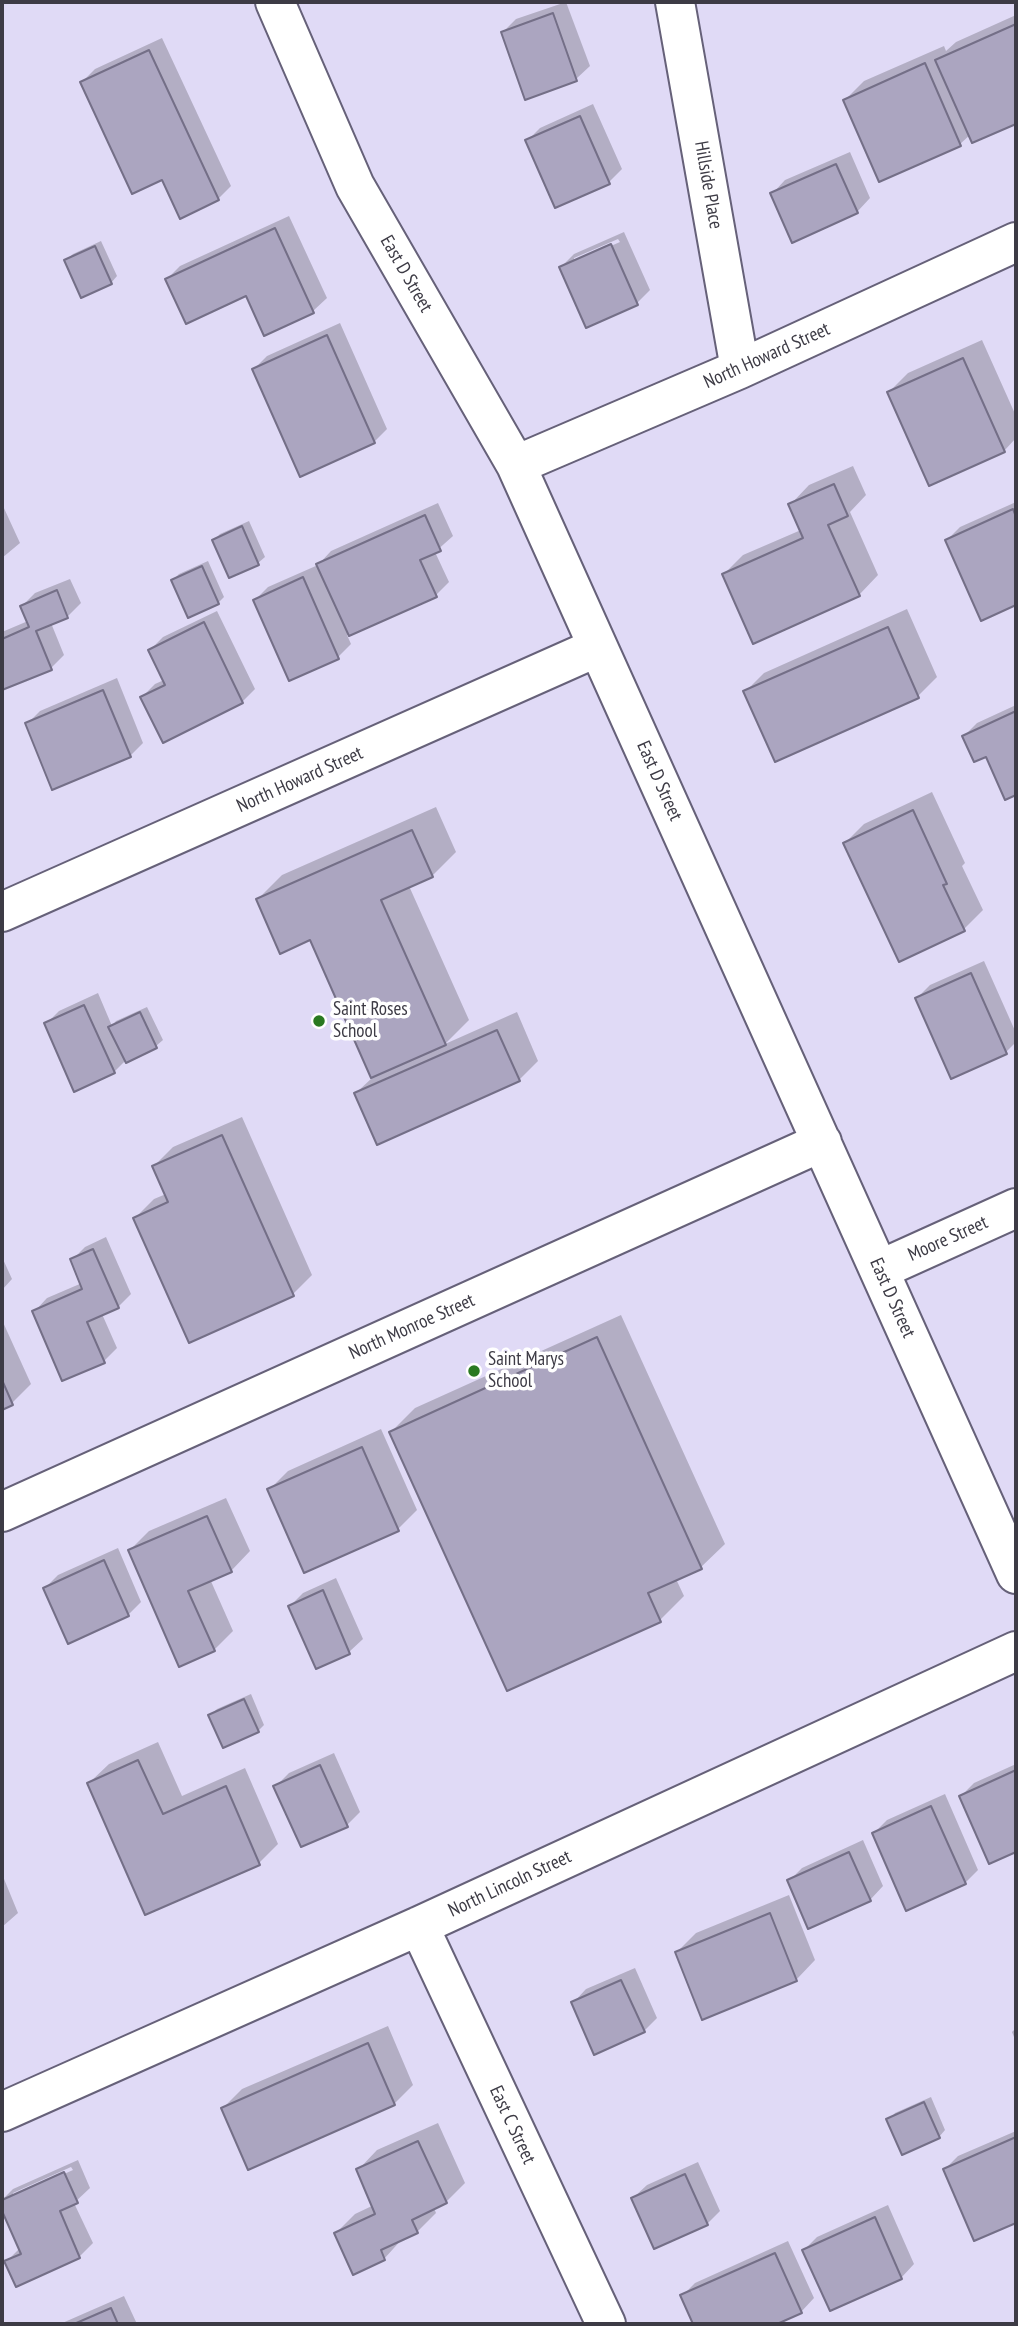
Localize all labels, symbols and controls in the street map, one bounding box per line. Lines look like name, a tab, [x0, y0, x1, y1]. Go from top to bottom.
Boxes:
street label: Hillside Place	[689, 139, 727, 231]
street label: East D Street	[375, 232, 437, 316]
street label: North Howard Street	[700, 318, 834, 394]
street label: East D Street	[631, 738, 687, 824]
street label: North Howard Street	[233, 742, 367, 818]
place label: Saint Roses School	[333, 999, 408, 1043]
marker: Saint Roses School	[311, 1013, 327, 1029]
street label: Moore Street	[905, 1211, 991, 1267]
street label: East D Street	[864, 1255, 920, 1341]
street label: North Monroe Street	[346, 1289, 478, 1365]
place label: Saint Marys School	[488, 1349, 564, 1393]
marker: Saint Marys School	[466, 1363, 482, 1379]
street label: North Lincoln Street	[445, 1846, 575, 1922]
street label: East C Street	[484, 2082, 540, 2168]

